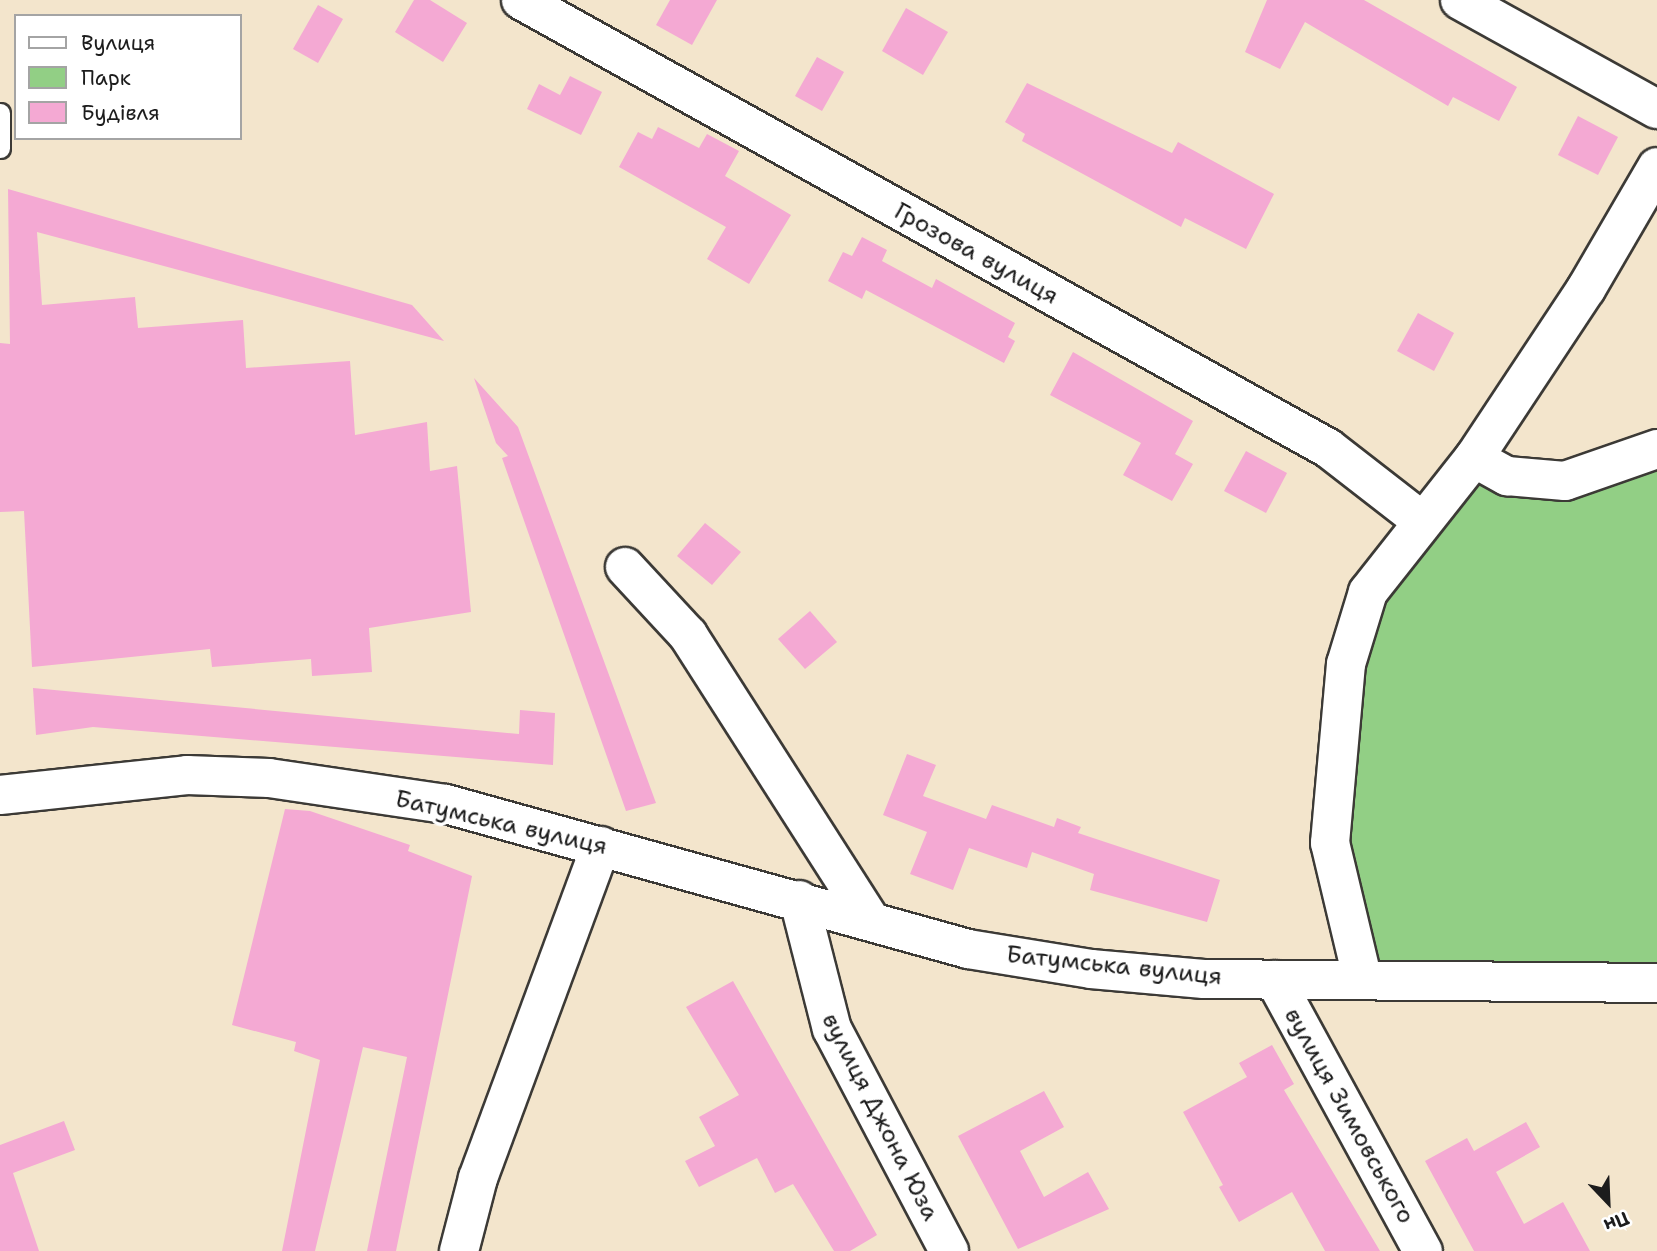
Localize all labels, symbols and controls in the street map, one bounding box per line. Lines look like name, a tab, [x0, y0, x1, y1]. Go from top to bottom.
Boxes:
legend	[14, 14, 242, 140]
text: Вулиця	[81, 29, 155, 57]
text: Парк	[81, 64, 131, 92]
text: Будівля	[81, 99, 160, 127]
street label: Грозова вулиця	[889, 197, 1063, 311]
street label: Батумська вулиця	[392, 785, 610, 861]
street label: Батумська вулиця	[1005, 940, 1223, 992]
street label: вулиця Зимовського	[1278, 1003, 1420, 1229]
street label: вулиця Джона Юза	[815, 1009, 945, 1225]
north arrow	[1573, 1167, 1643, 1237]
text: Пн	[1600, 1205, 1633, 1238]

